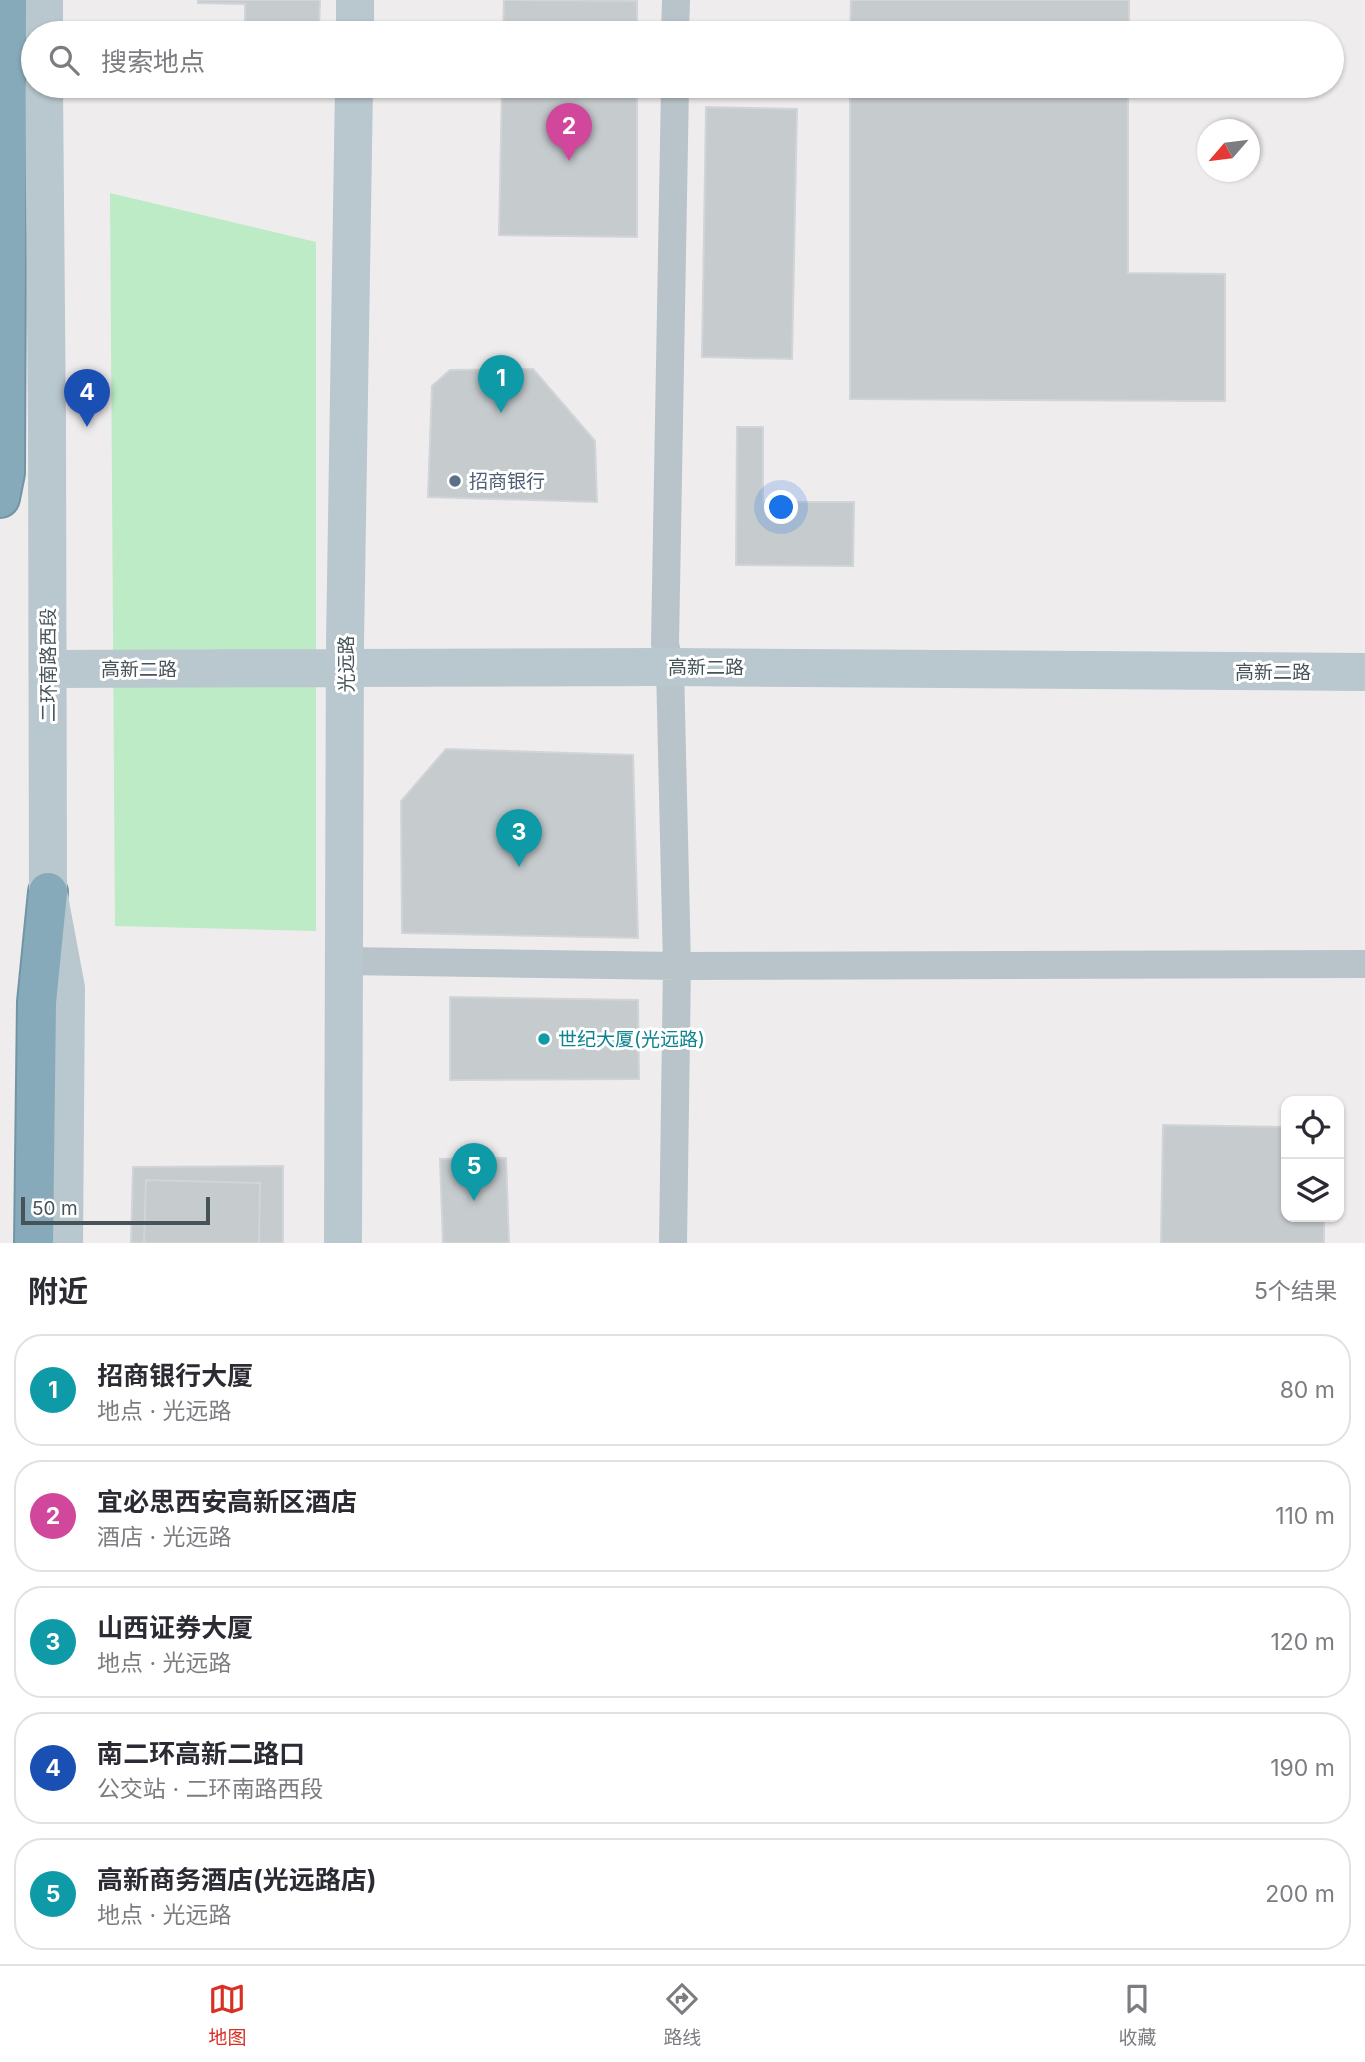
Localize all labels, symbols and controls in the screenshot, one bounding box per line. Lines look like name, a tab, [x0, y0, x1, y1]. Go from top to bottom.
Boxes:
search box	[21, 21, 1344, 98]
icon: search	[45, 41, 83, 79]
text: 搜索地点	[101, 46, 205, 77]
pin: 2	[546, 103, 592, 161]
north arrow	[1197, 119, 1260, 182]
pin: 1	[478, 355, 524, 413]
pin: 4	[64, 369, 110, 427]
place label: 招商银行	[469, 470, 545, 493]
marker: 招商银行	[447, 473, 463, 489]
your location	[764, 490, 798, 524]
street label: 二环南路西段	[37, 608, 60, 722]
street label: 光远路	[335, 635, 358, 693]
street label: 高新二路	[668, 656, 744, 679]
street label: 高新二路	[101, 658, 177, 681]
street label: 高新二路	[1235, 661, 1311, 684]
pin: 3	[496, 809, 542, 867]
place label: 世纪大厦(光远路)	[558, 1028, 705, 1051]
marker: 世纪大厦(光远路)	[536, 1031, 552, 1047]
map controls	[1281, 1096, 1344, 1222]
button: locate	[1281, 1096, 1344, 1159]
pin: 5	[451, 1143, 497, 1201]
button: layers	[1281, 1159, 1344, 1222]
scale bar	[21, 1194, 210, 1226]
text: 50 m	[32, 1197, 78, 1220]
text: 附近	[28, 1273, 88, 1309]
text: 5个结果	[1254, 1277, 1337, 1305]
text: 招商银行大厦	[97, 1360, 253, 1391]
text: 1	[48, 1376, 58, 1404]
text: 80 m	[1280, 1376, 1335, 1404]
text: 地点 · 光远路	[97, 1397, 232, 1425]
text: 宜必思西安高新区酒店	[97, 1486, 357, 1517]
text: 2	[46, 1502, 60, 1530]
text: 110 m	[1275, 1502, 1335, 1530]
text: 酒店 · 光远路	[97, 1523, 232, 1551]
text: 山西证券大厦	[97, 1612, 253, 1643]
text: 3	[46, 1628, 60, 1656]
text: 120 m	[1270, 1628, 1335, 1656]
text: 地点 · 光远路	[97, 1649, 232, 1677]
text: 南二环高新二路口	[97, 1738, 305, 1769]
text: 4	[45, 1754, 61, 1782]
text: 190 m	[1270, 1754, 1335, 1782]
text: 公交站 · 二环南路西段	[97, 1775, 324, 1803]
text: 高新商务酒店(光远路店)	[97, 1864, 377, 1895]
text: 5	[46, 1880, 60, 1908]
text: 200 m	[1265, 1880, 1335, 1908]
text: 地点 · 光远路	[97, 1901, 232, 1929]
tab: 地图	[208, 1980, 247, 2049]
tab: 路线	[663, 1980, 702, 2049]
tab: 收藏	[1118, 1980, 1157, 2049]

